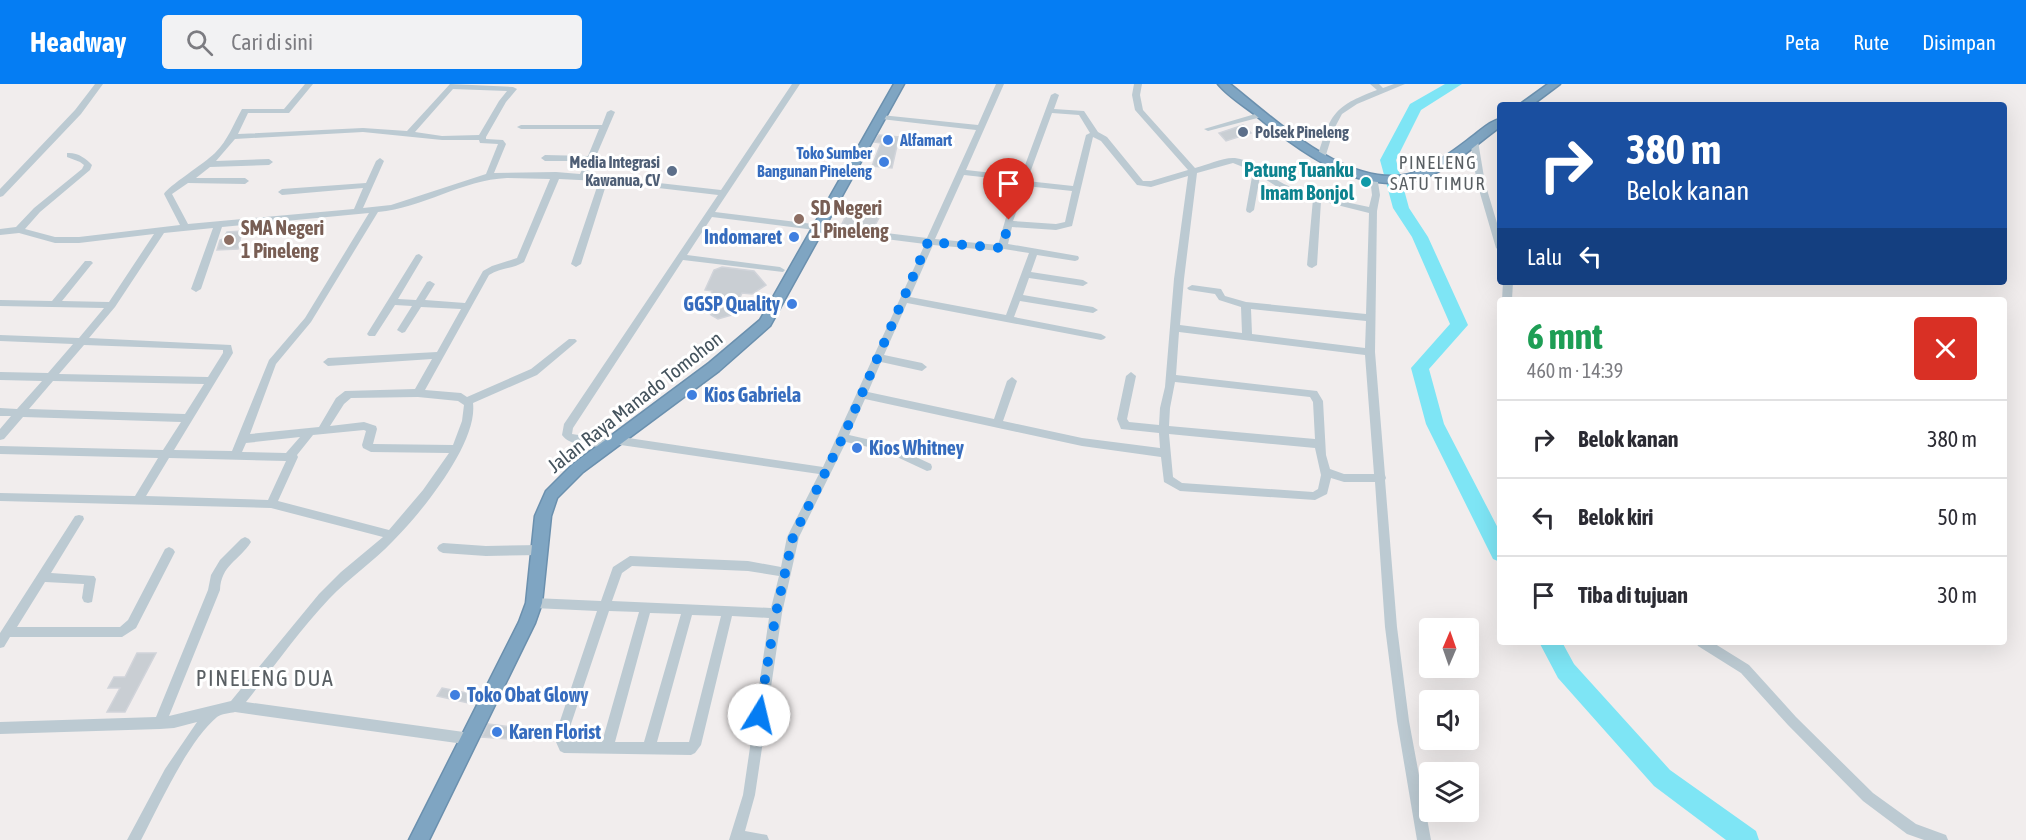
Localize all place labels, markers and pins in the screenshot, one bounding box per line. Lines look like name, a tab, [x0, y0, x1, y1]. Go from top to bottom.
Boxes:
place label: Polsek Pineleng	[1255, 123, 1349, 141]
marker: Polsek Pineleng	[1236, 125, 1250, 139]
place label: Alfamart	[899, 131, 952, 149]
marker: Alfamart	[881, 133, 895, 147]
place label: Toko Sumber Bangunan Pineleng	[757, 144, 872, 180]
place label: Media Integrasi Kawanua, CV	[570, 153, 660, 189]
marker: Toko Sumber Bangunan Pineleng	[877, 155, 891, 169]
pin	[983, 158, 1034, 220]
place label: Patung Tuanku Imam Bonjol	[1244, 158, 1355, 204]
marker: Media Integrasi Kawanua, CV	[665, 164, 679, 178]
marker: Patung Tuanku Imam Bonjol	[1359, 175, 1373, 189]
place label: SD Negeri 1 Pineleng	[811, 196, 889, 242]
marker: SD Negeri 1 Pineleng	[792, 212, 806, 226]
place label: SMA Negeri 1 Pineleng	[241, 216, 324, 262]
place label: Indomaret	[704, 225, 782, 248]
marker: Indomaret	[787, 230, 801, 244]
marker: SMA Negeri 1 Pineleng	[222, 233, 236, 247]
place label: GGSP Quality	[683, 292, 781, 315]
marker: GGSP Quality	[785, 297, 799, 311]
place label: Kios Gabriela	[704, 383, 801, 406]
marker: Kios Gabriela	[685, 388, 699, 402]
place label: Kios Whitney	[869, 436, 965, 459]
marker: Kios Whitney	[850, 441, 864, 455]
place label: Toko Obat Glowy	[467, 683, 589, 706]
marker: Toko Obat Glowy	[448, 688, 462, 702]
place label: Karen Florist	[509, 720, 601, 743]
marker: Karen Florist	[490, 725, 504, 739]

